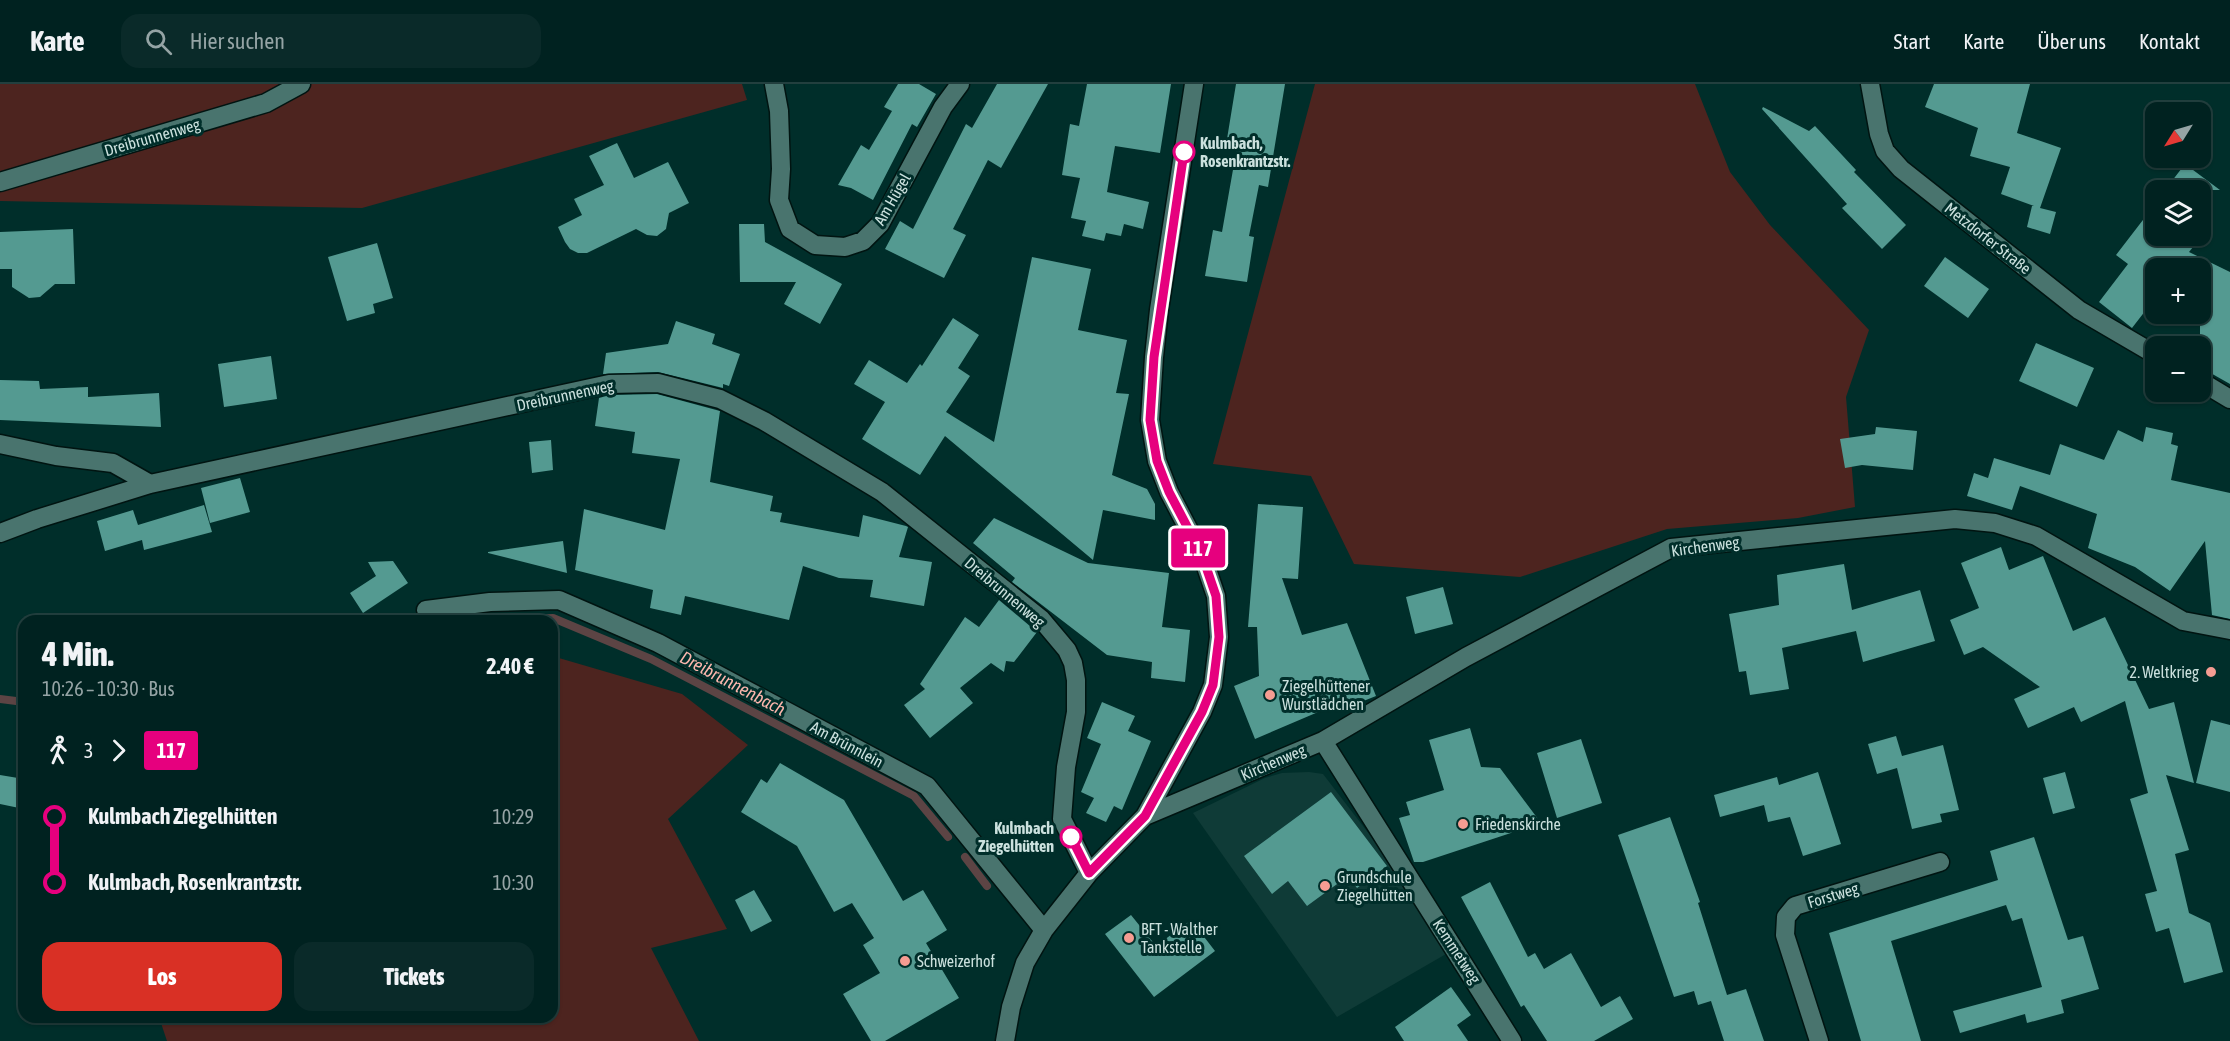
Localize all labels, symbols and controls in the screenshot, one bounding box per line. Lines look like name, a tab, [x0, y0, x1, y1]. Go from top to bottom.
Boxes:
search box	[121, 14, 541, 68]
text: Karte	[30, 25, 85, 57]
icon: search	[142, 25, 175, 58]
text: Hier suchen	[190, 28, 285, 54]
text: Start	[1894, 29, 1930, 53]
text: Karte	[1963, 29, 2004, 53]
text: Über uns	[2037, 29, 2106, 53]
text: Kontakt	[2139, 29, 2200, 53]
north arrow	[2145, 102, 2211, 168]
map controls	[2145, 102, 2211, 402]
street label: Dreibrunnenweg	[102, 115, 202, 160]
place label: Kulmbach, Rosenkrantzstr.	[1200, 134, 1291, 170]
marker: Kulmbach, Rosenkrantzstr.	[1173, 141, 1195, 163]
street label: Am Hügel	[870, 169, 915, 229]
button: layers	[2145, 180, 2211, 246]
street label: Metzdorfer Straße	[1941, 199, 2035, 277]
button: +	[2145, 258, 2211, 324]
button: −	[2145, 336, 2211, 402]
street label: Dreibrunnenweg	[515, 376, 615, 415]
line badge: 117	[1164, 528, 1232, 568]
street label: Kirchenweg	[1670, 532, 1740, 561]
text: 117	[1183, 536, 1213, 560]
street label: Dreibrunnenweg	[961, 553, 1049, 631]
text: 4 Min.	[42, 635, 114, 673]
water label: Dreibrunnenbach	[677, 646, 790, 720]
text: 2.40 €	[486, 653, 534, 679]
place label: 2. Weltkrieg	[2130, 663, 2199, 682]
marker: 2. Weltkrieg	[2204, 665, 2218, 679]
text: 10:26 – 10:30 · Bus	[42, 677, 175, 700]
place label: Ziegelhüttener Wurstlädchen	[1282, 677, 1370, 713]
marker: Ziegelhüttener Wurstlädchen	[1263, 688, 1277, 702]
street label: Am Brünnlein	[808, 717, 886, 771]
icon: walk	[42, 734, 75, 767]
icon: forward	[102, 734, 135, 767]
text: 117	[156, 738, 186, 762]
text: 3	[84, 739, 93, 762]
street label: Kirchenweg	[1238, 740, 1309, 785]
text: Kulmbach Ziegelhütten	[88, 803, 278, 829]
text: 10:29	[492, 805, 534, 828]
place label: Friedenskirche	[1475, 815, 1561, 833]
marker: Friedenskirche	[1456, 817, 1470, 831]
place label: Kulmbach Ziegelhütten	[978, 819, 1054, 855]
marker: Kulmbach Ziegelhütten	[1060, 826, 1082, 848]
place label: Grundschule Ziegelhütten	[1337, 868, 1413, 905]
text: Kulmbach, Rosenkrantzstr.	[88, 869, 302, 895]
text: 10:30	[492, 871, 534, 894]
marker: Grundschule Ziegelhütten	[1318, 879, 1332, 893]
street label: Forstweg	[1805, 879, 1861, 912]
street label: Kemmetweg	[1429, 915, 1485, 987]
place label: BFT - Walther Tankstelle	[1141, 920, 1218, 956]
marker: BFT - Walther Tankstelle	[1122, 931, 1136, 945]
button: Los	[42, 942, 282, 1011]
button: Tickets	[294, 942, 534, 1011]
place label: Schweizerhof	[917, 952, 996, 970]
marker: Schweizerhof	[898, 954, 912, 968]

